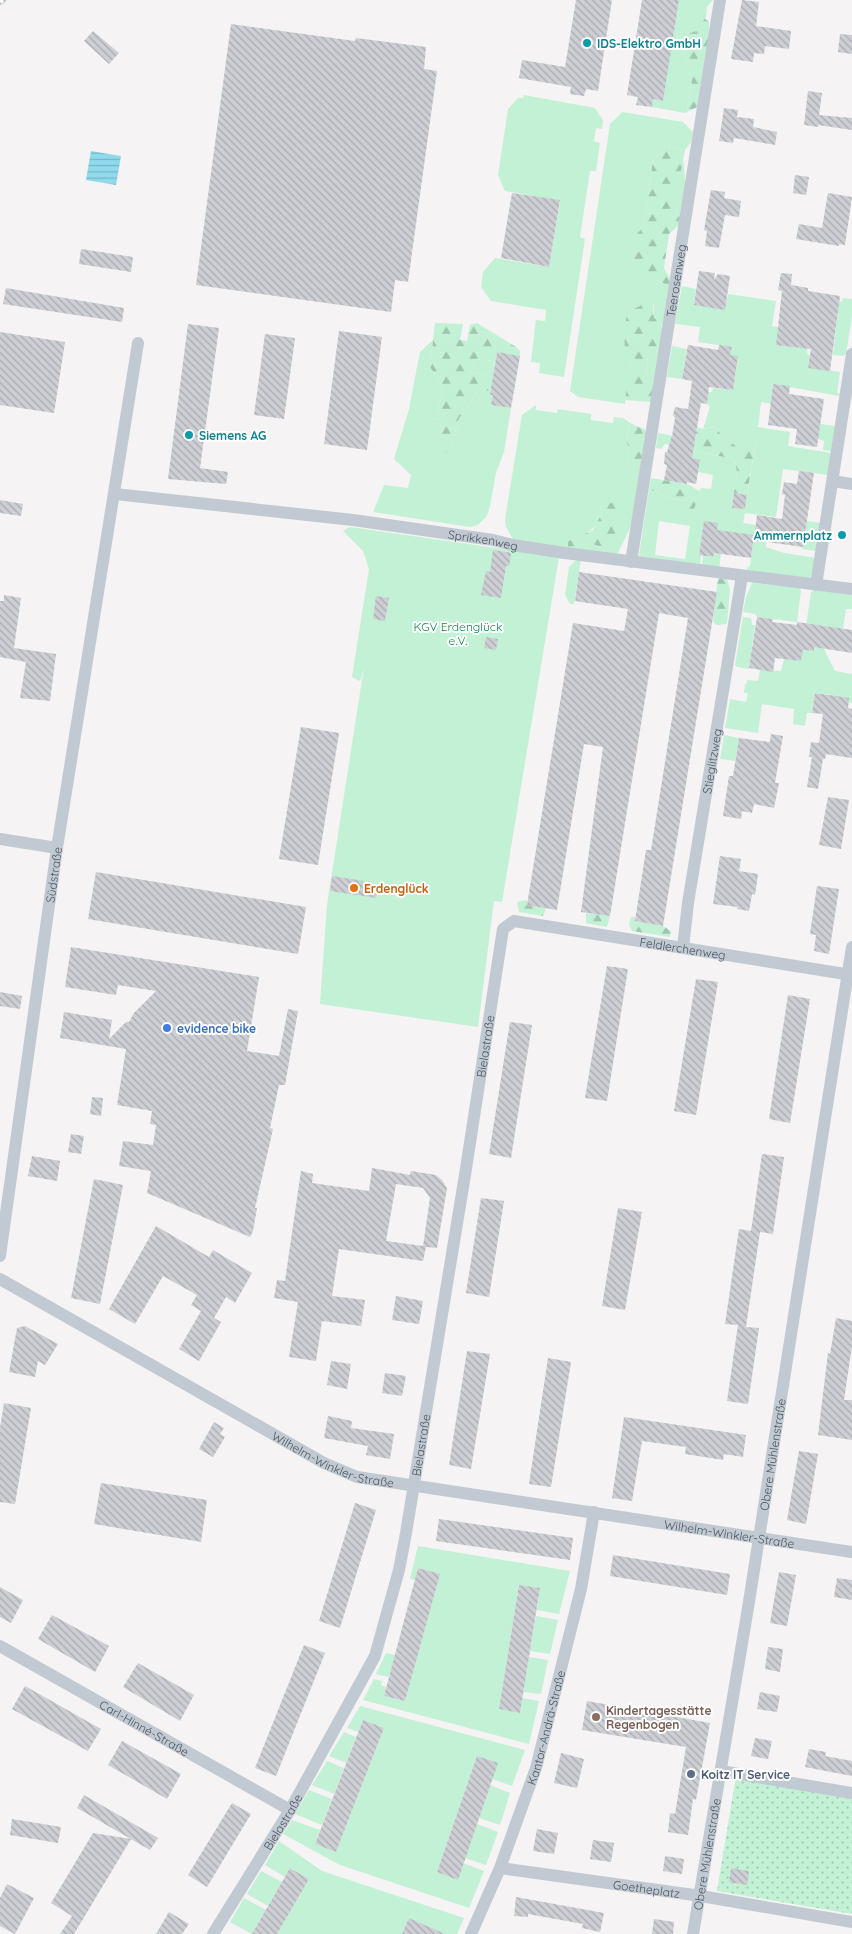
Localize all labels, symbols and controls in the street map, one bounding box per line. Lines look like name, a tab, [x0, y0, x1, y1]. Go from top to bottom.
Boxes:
place label: IDS-Elektro GmbH	[597, 36, 701, 51]
marker: IDS-Elektro GmbH	[581, 37, 593, 49]
street label: Teerosenweg	[662, 243, 689, 318]
place label: Siemens AG	[199, 428, 266, 443]
marker: Siemens AG	[183, 429, 195, 441]
street label: Sprikkenweg	[447, 526, 519, 553]
place label: Ammernplatz	[754, 528, 832, 543]
marker: Ammernplatz	[836, 529, 848, 541]
park label: KGV Erdenglück e.V.	[414, 619, 502, 648]
street label: Stieglitzweg	[699, 727, 724, 795]
street label: Südstraße	[42, 846, 65, 904]
place label: Erdenglück	[364, 881, 429, 896]
marker: Erdenglück	[348, 882, 360, 894]
street label: Feldlerchenweg	[638, 934, 727, 962]
street label: Bielastraße	[473, 1014, 497, 1078]
place label: evidence bike	[177, 1021, 256, 1036]
marker: evidence bike	[161, 1022, 173, 1034]
street label: Obere Mühlenstraße	[756, 1397, 788, 1512]
street label: Bielastraße	[408, 1413, 433, 1477]
street label: Wilhelm-Winkler-Straße	[269, 1428, 395, 1490]
street label: Wilhelm-Winkler-Straße	[663, 1516, 796, 1551]
street label: Kantor-Andrä-Straße	[523, 1668, 568, 1787]
street label: Carl-Hinné-Straße	[97, 1696, 192, 1759]
place label: Kindertagesstätte Regenbogen	[606, 1703, 711, 1732]
marker: Kindertagesstätte Regenbogen	[590, 1711, 602, 1723]
place label: Koitz IT Service	[701, 1767, 790, 1782]
marker: Koitz IT Service	[685, 1768, 697, 1780]
street label: Bielastraße	[260, 1791, 305, 1852]
street label: Obere Mühlenstraße	[690, 1797, 723, 1911]
street label: Goetheplatz	[612, 1876, 681, 1901]

